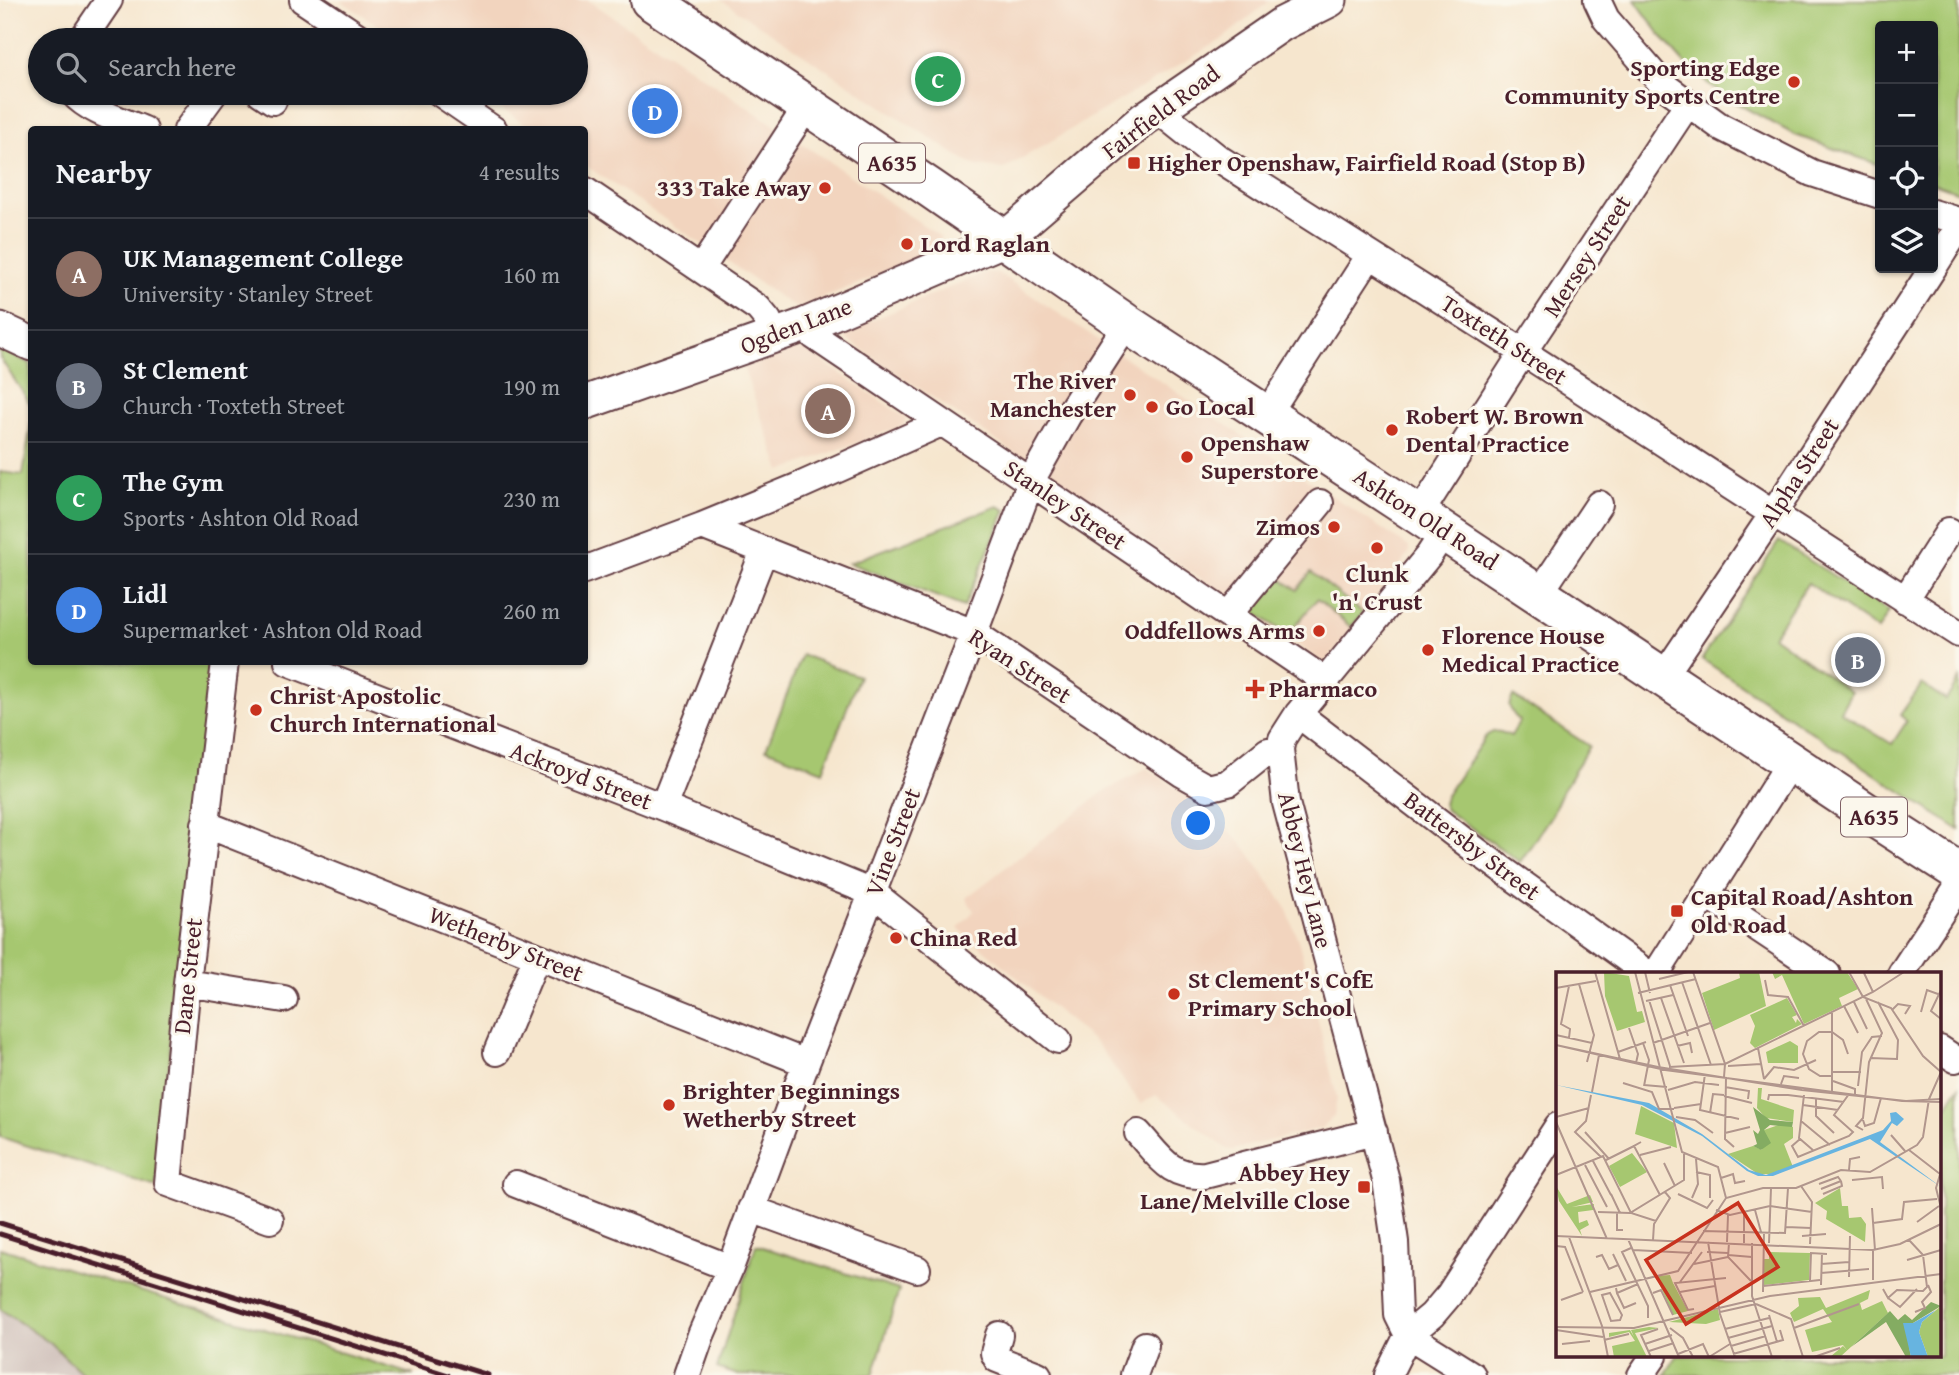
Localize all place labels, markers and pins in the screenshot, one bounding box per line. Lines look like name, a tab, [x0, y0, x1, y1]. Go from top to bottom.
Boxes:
place label: Sporting Edge Community Sports Centre	[1505, 50, 1780, 113]
pin: C	[915, 53, 961, 105]
marker: Sporting Edge Community Sports Centre	[1786, 74, 1802, 90]
pin: D	[632, 85, 678, 137]
place label: Higher Openshaw, Fairfield Road (Stop B)	[1148, 145, 1586, 180]
marker: Higher Openshaw, Fairfield Road (Stop B)	[1126, 155, 1142, 171]
place label: 333 Take Away	[657, 170, 812, 205]
marker: 333 Take Away	[817, 180, 833, 196]
place label: Lord Raglan	[921, 226, 1050, 261]
marker: Lord Raglan	[899, 236, 915, 252]
place label: The River Manchester	[990, 363, 1116, 426]
pin: A	[805, 385, 851, 437]
marker: The River Manchester	[1122, 387, 1138, 403]
place label: Go Local	[1166, 389, 1255, 424]
place label: Robert W. Brown Dental Practice	[1406, 398, 1583, 461]
marker: Go Local	[1144, 399, 1160, 415]
marker: Robert W. Brown Dental Practice	[1384, 422, 1400, 438]
place label: Openshaw Superstore	[1201, 425, 1319, 488]
marker: Openshaw Superstore	[1179, 449, 1195, 465]
place label: Zimos	[1256, 509, 1320, 544]
marker: Zimos	[1326, 519, 1342, 535]
marker: Clunk 'n' Crust	[1369, 540, 1385, 556]
place label: Clunk 'n' Crust	[1332, 556, 1422, 619]
place label: Oddfellows Arms	[1125, 613, 1305, 648]
place label: Florence House Medical Practice	[1442, 618, 1619, 681]
marker: Oddfellows Arms	[1311, 623, 1327, 639]
pin: B	[1835, 634, 1881, 686]
marker: Florence House Medical Practice	[1420, 642, 1436, 658]
place label: Pharmaco	[1269, 671, 1377, 706]
place label: Christ Apostolic Church International	[270, 678, 497, 741]
marker: Pharmaco	[1247, 681, 1263, 697]
marker: Christ Apostolic Church International	[248, 702, 264, 718]
place label: Capital Road/Ashton Old Road	[1691, 879, 1913, 942]
marker: Capital Road/Ashton Old Road	[1669, 903, 1685, 919]
place label: China Red	[910, 920, 1018, 955]
marker: China Red	[888, 930, 904, 946]
place label: St Clement's CofE Primary School	[1188, 962, 1373, 1025]
marker: St Clement's CofE Primary School	[1166, 986, 1182, 1002]
place label: Brighter Beginnings Wetherby Street	[683, 1073, 900, 1136]
marker: Brighter Beginnings Wetherby Street	[661, 1097, 677, 1113]
place label: Abbey Hey Lane/Melville Close	[1140, 1155, 1351, 1218]
marker: Abbey Hey Lane/Melville Close	[1356, 1179, 1372, 1195]

